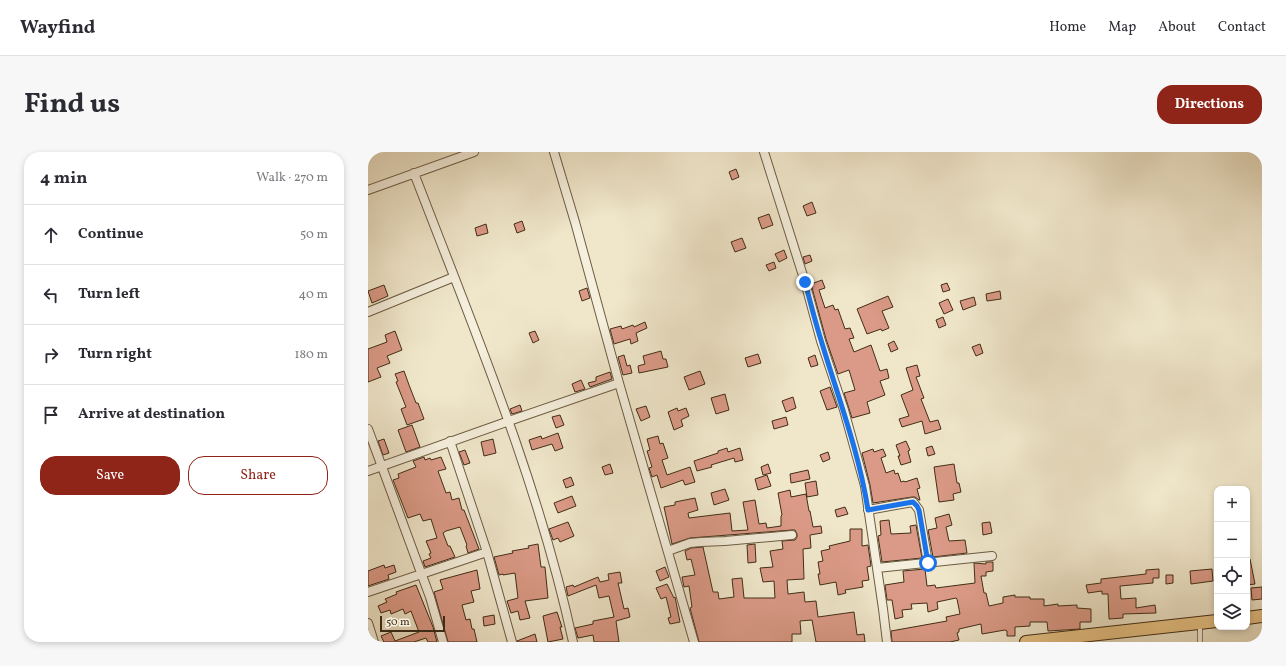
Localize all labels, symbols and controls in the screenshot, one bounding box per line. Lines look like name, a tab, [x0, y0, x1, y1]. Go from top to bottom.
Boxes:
text: Wayfind	[20, 15, 95, 41]
text: Home	[1049, 18, 1086, 37]
text: Map	[1108, 18, 1136, 37]
text: About	[1158, 18, 1196, 37]
text: Contact	[1218, 18, 1266, 37]
text: Find us	[24, 85, 120, 124]
button: Directions	[1157, 85, 1262, 124]
text: 4 min	[40, 167, 87, 190]
text: Walk · 270 m	[256, 169, 328, 187]
icon: ahead	[40, 224, 62, 246]
text: Continue	[78, 224, 143, 245]
text: 50 m	[300, 226, 328, 244]
route end	[796, 273, 814, 291]
icon: left	[40, 284, 62, 306]
text: Turn left	[78, 284, 140, 305]
text: 40 m	[299, 286, 328, 304]
icon: right	[40, 344, 62, 366]
text: Turn right	[78, 344, 152, 365]
text: 180 m	[294, 346, 328, 364]
icon: arrive	[40, 404, 62, 426]
text: Arrive at destination	[78, 404, 225, 425]
button: Save	[40, 456, 180, 495]
button: Share	[188, 456, 328, 495]
map controls	[1214, 486, 1250, 630]
button: +	[1214, 486, 1250, 522]
button: −	[1214, 522, 1250, 558]
route start	[919, 554, 937, 572]
button: locate	[1214, 558, 1250, 594]
button: layers	[1214, 594, 1250, 630]
scale bar	[380, 614, 445, 633]
text: 50 m	[386, 615, 410, 630]

